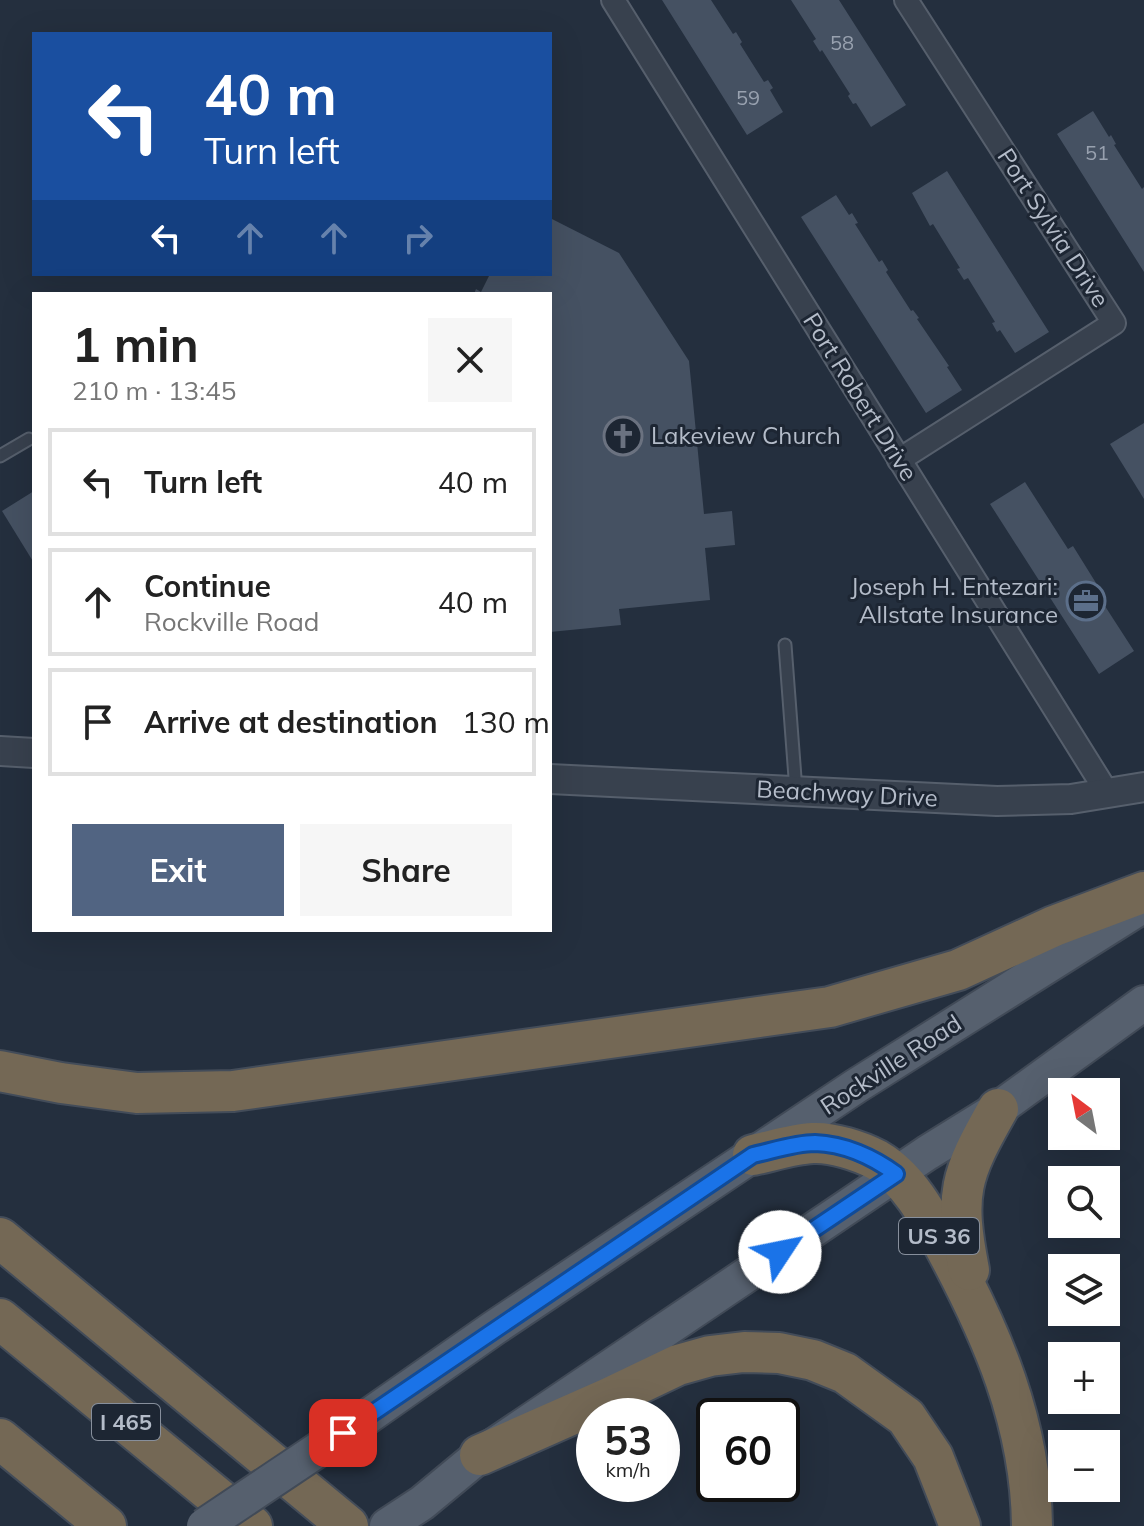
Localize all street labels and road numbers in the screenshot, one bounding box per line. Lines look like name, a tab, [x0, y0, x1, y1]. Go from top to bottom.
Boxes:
street label: Port Sylvia Drive	[991, 142, 1116, 312]
street label: Port Robert Drive	[797, 307, 925, 486]
street label: Beachway Drive	[756, 773, 938, 813]
street label: Rockville Road	[814, 1007, 967, 1121]
road number: US 36	[899, 1218, 979, 1254]
road number: I 465	[92, 1404, 160, 1440]

